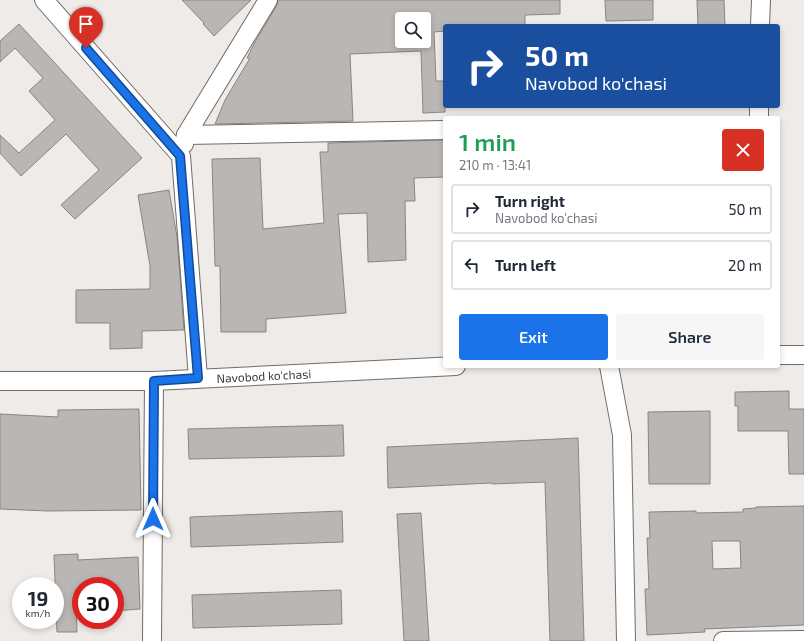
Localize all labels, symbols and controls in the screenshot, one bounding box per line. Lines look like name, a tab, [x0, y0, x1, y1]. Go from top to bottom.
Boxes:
pin	[69, 7.0, 103, 48]
map controls	[395, 12, 431, 48]
button: search	[395, 12, 431, 48]
icon: arrive	[75, 13, 97, 35]
text: 50 m	[525, 38, 589, 72]
icon: right	[459, 40, 511, 92]
text: Navobod ko'chasi	[525, 72, 667, 94]
text: 1 min	[459, 127, 516, 156]
button: close	[722, 129, 764, 171]
text: 210 m · 13:41	[459, 157, 531, 173]
text: Turn right	[495, 192, 565, 210]
icon: right	[461, 198, 483, 220]
text: 50 m	[728, 200, 762, 218]
text: Navobod ko'chasi	[495, 210, 598, 226]
icon: left	[461, 254, 483, 276]
text: Turn left	[495, 256, 556, 274]
text: 20 m	[728, 256, 762, 274]
button: Exit	[459, 314, 608, 360]
button: Share	[616, 314, 764, 360]
street label: Navobod ko'chasi	[216, 366, 312, 385]
position arrow	[132, 498, 174, 540]
speed limit sign: 30	[72, 577, 124, 629]
text: 19	[28, 586, 48, 610]
text: km/h	[26, 607, 50, 619]

